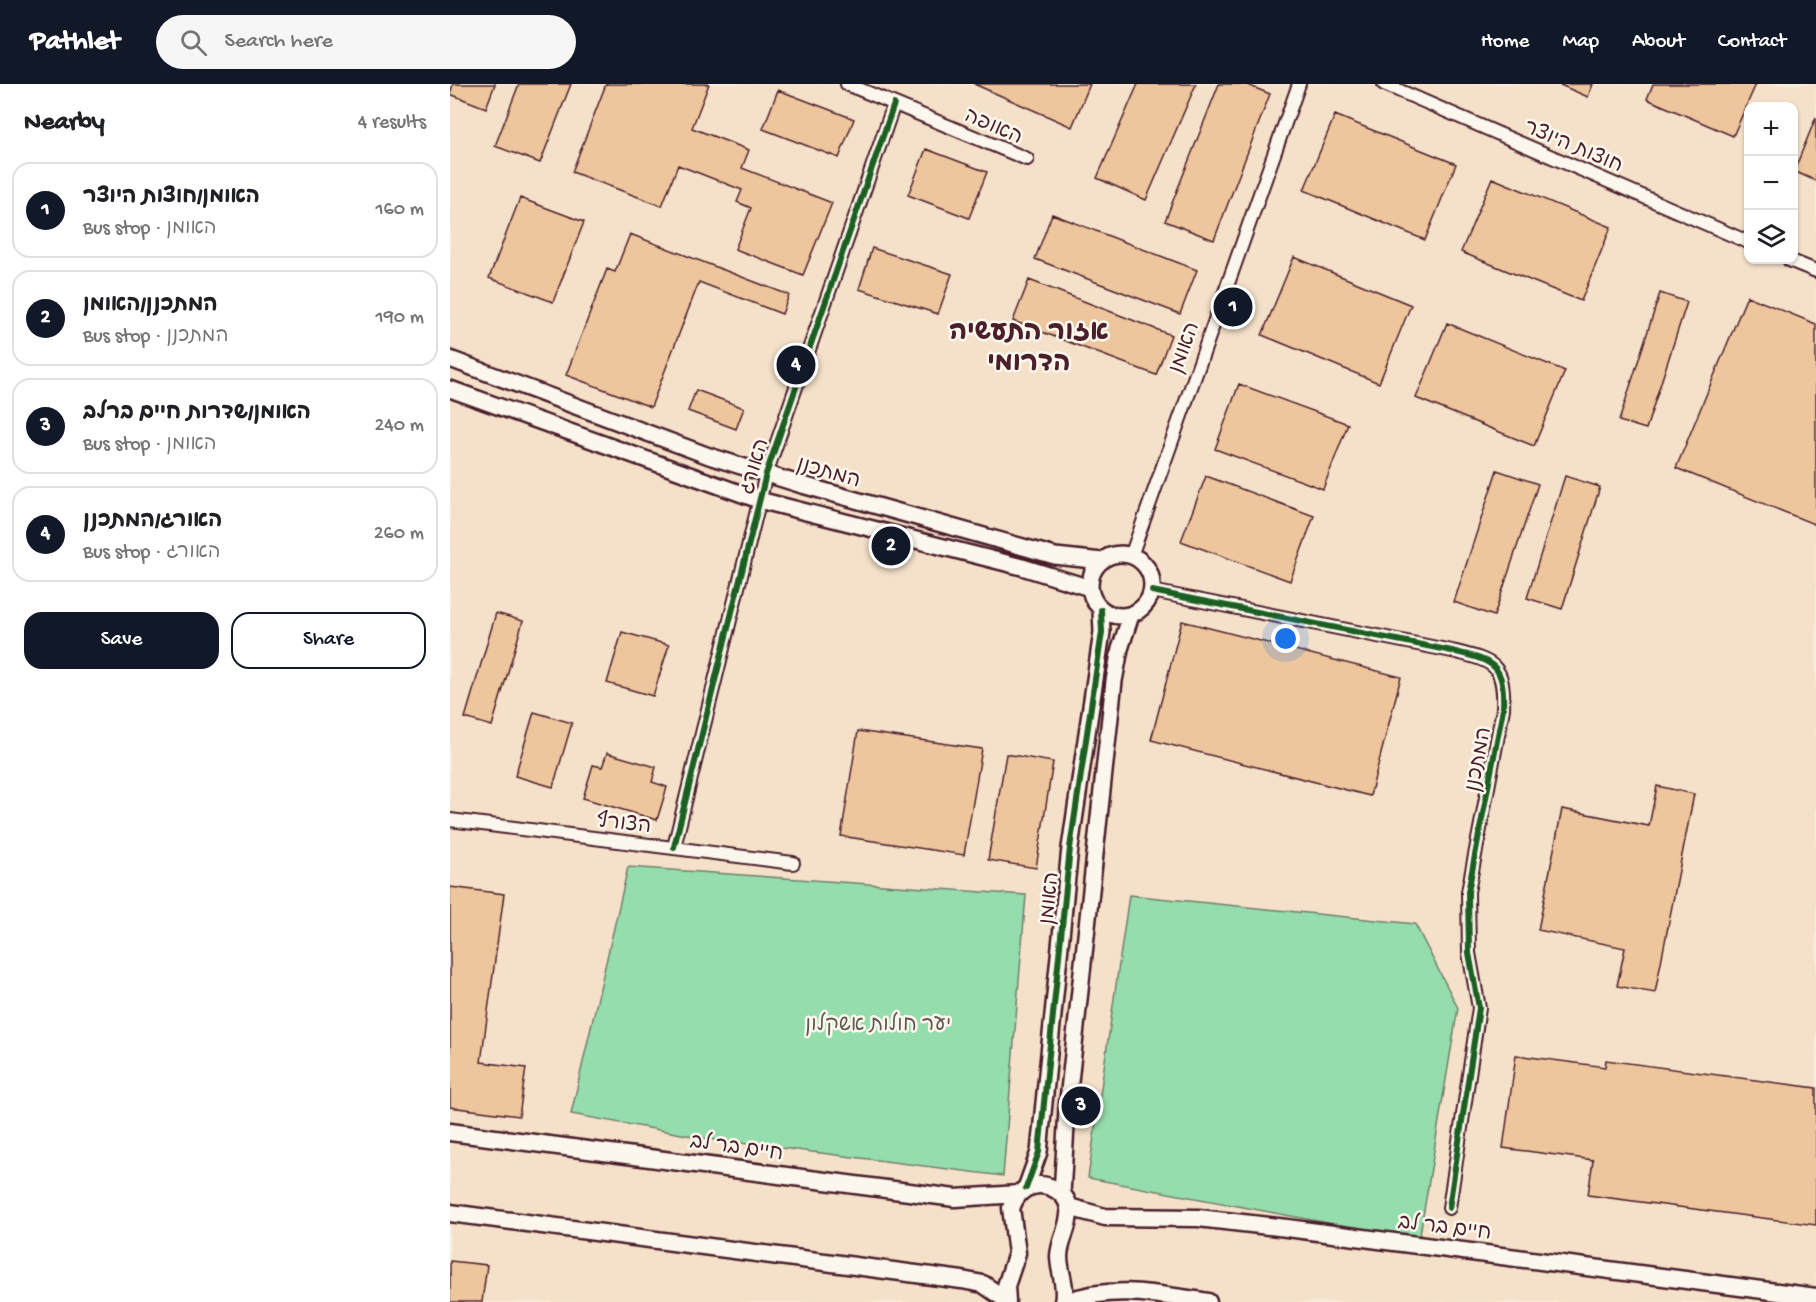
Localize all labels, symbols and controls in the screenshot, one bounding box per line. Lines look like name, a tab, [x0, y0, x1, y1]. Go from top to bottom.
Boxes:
search box	[156, 15, 576, 69]
text: Pathlet	[30, 26, 120, 59]
icon: search	[177, 26, 210, 59]
text: Search here	[225, 29, 333, 55]
text: Home	[1481, 30, 1529, 55]
text: Map	[1562, 30, 1599, 55]
text: About	[1632, 30, 1685, 55]
text: Contact	[1718, 30, 1786, 55]
map controls	[1744, 102, 1798, 264]
button: +	[1744, 102, 1798, 156]
street label: האופה	[960, 105, 1026, 152]
text: Nearby	[24, 108, 105, 139]
text: 4 results	[358, 112, 426, 135]
street label: חוצות היוצר	[1520, 116, 1626, 180]
button: −	[1744, 156, 1798, 210]
text: האומן/חוצות היוצר	[83, 185, 260, 211]
text: 1	[41, 199, 50, 222]
text: 160 m	[375, 199, 424, 222]
button: layers	[1744, 210, 1798, 264]
text: Bus stop · האומן	[83, 218, 216, 241]
pin: 1	[1214, 284, 1252, 330]
text: המתכנן/האומן	[83, 293, 218, 319]
text: 2	[41, 307, 50, 330]
text: 190 m	[376, 307, 424, 330]
district label: אזור התעשיה הדרומי	[949, 318, 1109, 381]
street label: האומן	[1166, 319, 1207, 377]
text: Bus stop · המתכנן	[83, 326, 229, 349]
pin: 4	[776, 342, 816, 388]
text: האומן/שדרות חיים ברלב	[83, 401, 311, 427]
text: 3	[40, 415, 51, 438]
text: 240 m	[374, 415, 424, 438]
text: Bus stop · האומן	[83, 434, 216, 457]
street label: האורג	[736, 436, 777, 498]
street label: המתכנן	[793, 453, 863, 495]
text: האורג/המתכנן	[83, 509, 222, 535]
text: 4	[41, 523, 50, 546]
text: 260 m	[374, 523, 424, 546]
pin: 2	[872, 524, 910, 568]
text: Bus stop · האורג	[83, 542, 220, 565]
button: Save	[24, 612, 219, 669]
button: Share	[231, 612, 426, 669]
your location	[1271, 624, 1300, 653]
street label: המתכנן	[1462, 725, 1499, 794]
street label: הצורף	[595, 808, 652, 841]
street label: האומן	[1036, 871, 1067, 926]
park label: יער חולות אשקלון	[805, 1012, 951, 1039]
pin: 3	[1062, 1084, 1100, 1128]
street label: חיים בר לב	[688, 1129, 785, 1168]
street label: חיים בר לב	[1396, 1209, 1493, 1248]

